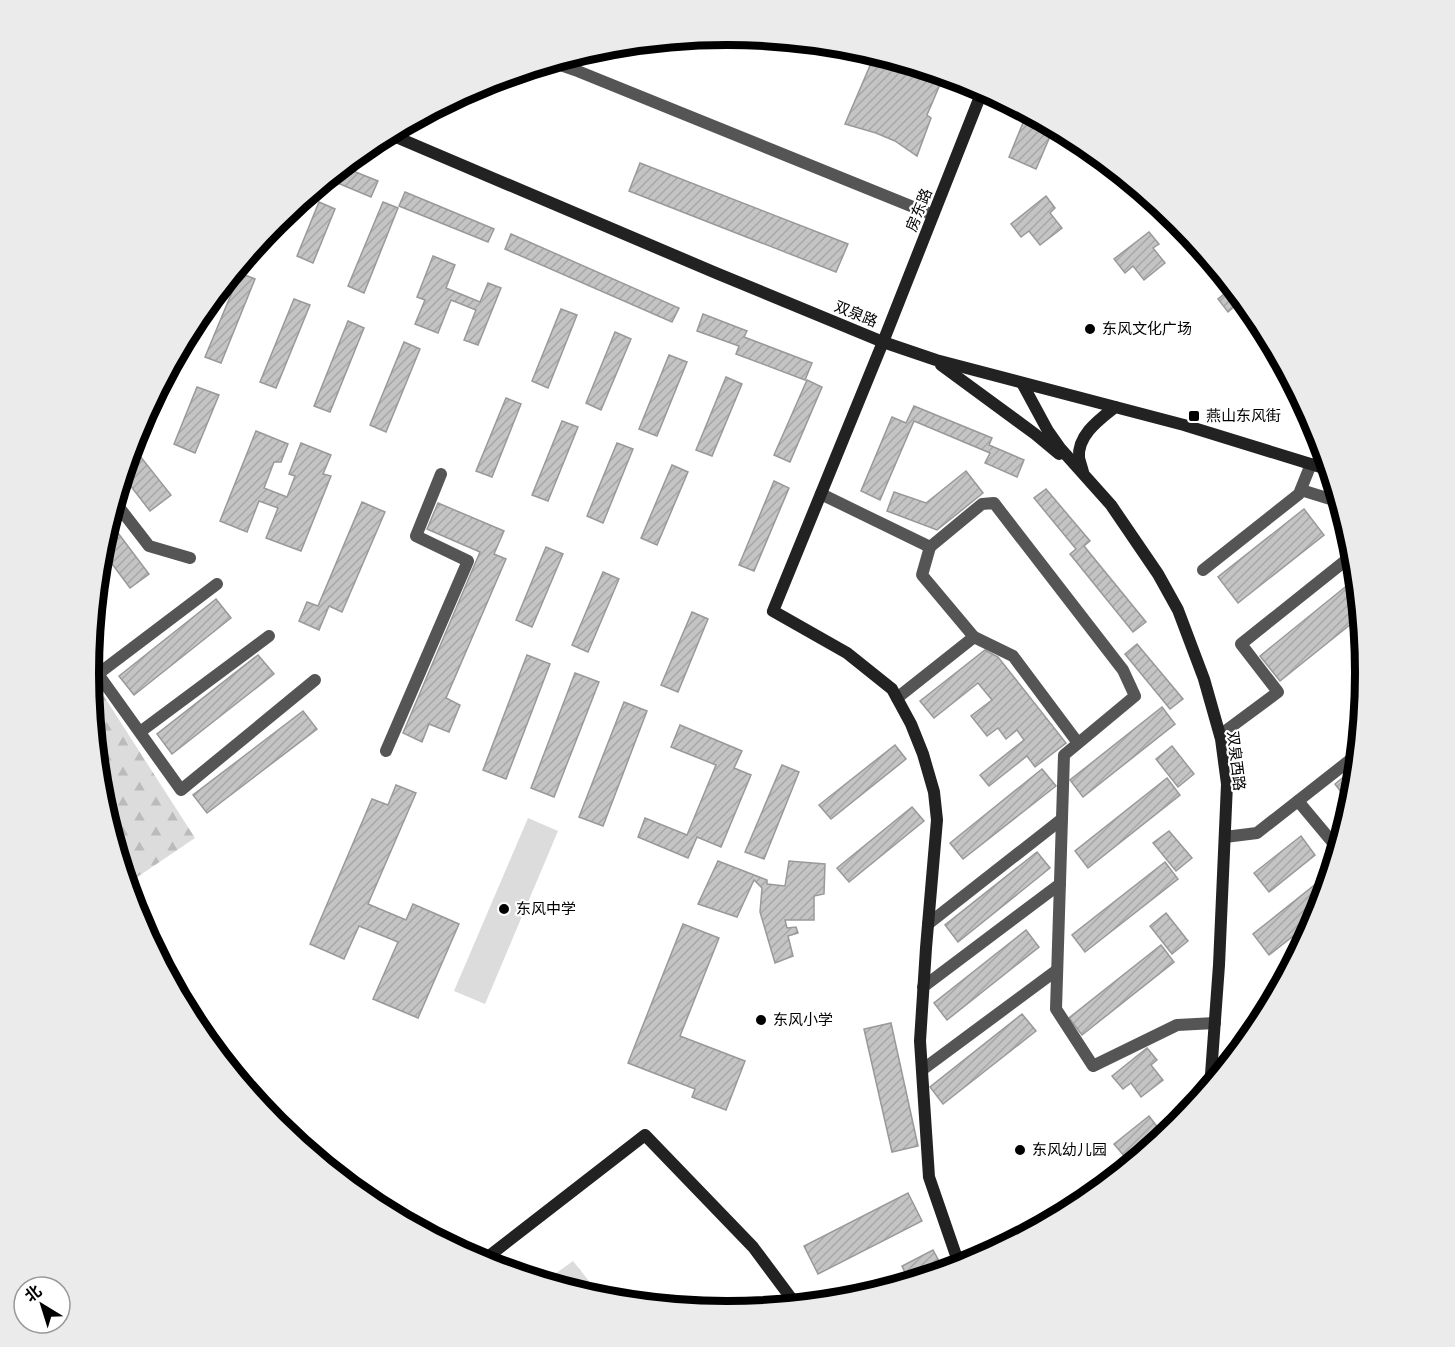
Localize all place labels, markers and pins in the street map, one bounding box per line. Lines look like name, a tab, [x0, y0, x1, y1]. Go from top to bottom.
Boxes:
place label: 东风文化广场	[1102, 320, 1192, 338]
marker: 东风文化广场	[1083, 322, 1097, 336]
place label: 燕山东风街	[1206, 407, 1281, 425]
marker: 燕山东风街	[1187, 409, 1201, 423]
place label: 东风中学	[516, 900, 576, 918]
marker: 东风中学	[497, 902, 511, 916]
place label: 东风小学	[773, 1011, 833, 1029]
marker: 东风小学	[754, 1013, 768, 1027]
place label: 东风幼儿园	[1032, 1141, 1107, 1159]
marker: 东风幼儿园	[1013, 1143, 1027, 1157]

